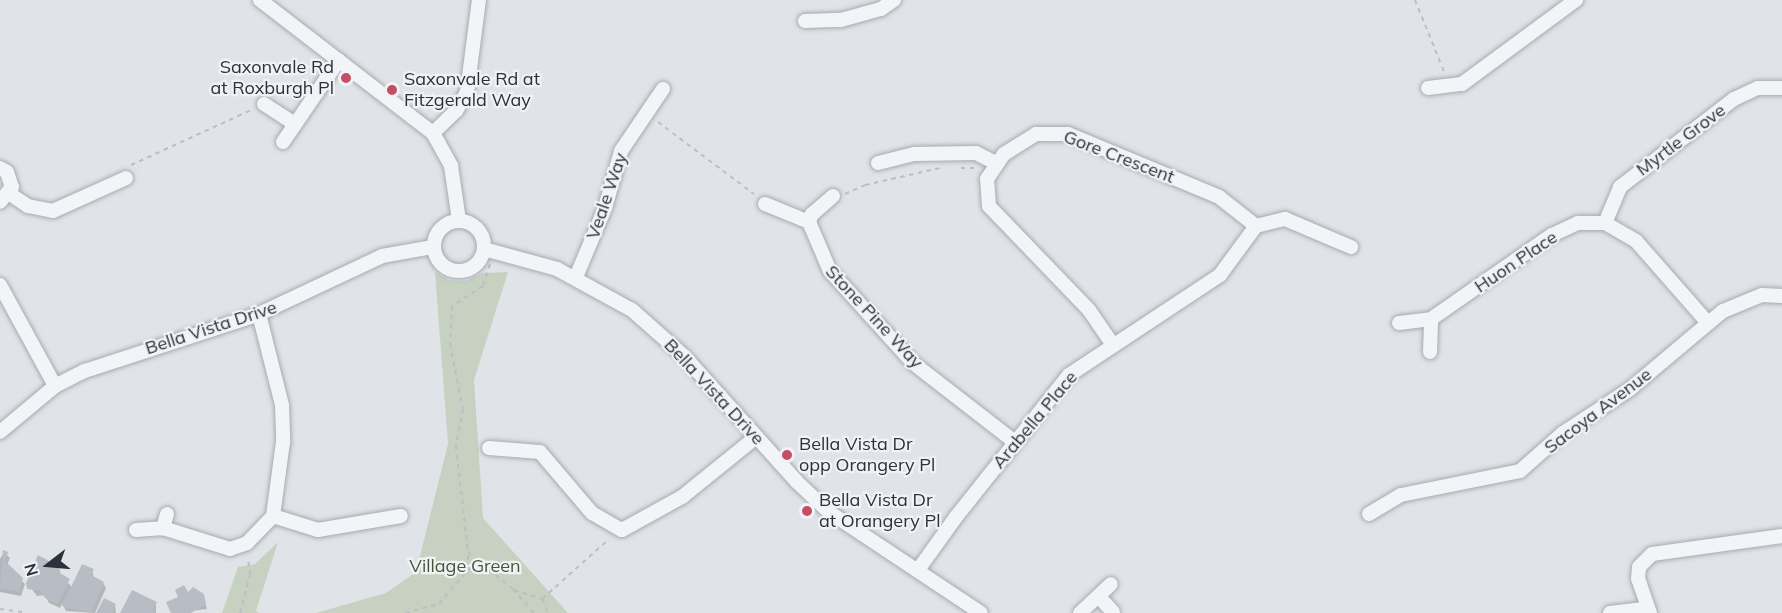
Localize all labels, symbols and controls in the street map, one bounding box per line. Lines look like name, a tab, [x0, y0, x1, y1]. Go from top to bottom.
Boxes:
place label: Saxonvale Rd at Roxburgh Pl	[211, 57, 334, 100]
place label: Saxonvale Rd at Fitzgerald Way	[404, 69, 540, 112]
marker: Saxonvale Rd at Roxburgh Pl	[339, 71, 353, 85]
marker: Saxonvale Rd at Fitzgerald Way	[385, 83, 399, 97]
street label: Myrtle Grove	[1632, 99, 1730, 181]
street label: Gore Crescent	[1060, 126, 1178, 188]
street label: Veale Way	[582, 150, 632, 242]
street label: Huon Place	[1471, 226, 1561, 298]
street label: Stone Pine Way	[821, 261, 927, 373]
street label: Bella Vista Drive	[142, 297, 280, 359]
street label: Bella Vista Drive	[659, 335, 769, 449]
street label: Sacoya Avenue	[1540, 364, 1656, 458]
street label: Arabella Place	[988, 367, 1082, 473]
place label: Bella Vista Dr opp Orangery Pl	[799, 434, 935, 476]
marker: Bella Vista Dr opp Orangery Pl	[780, 448, 794, 462]
place label: Bella Vista Dr at Orangery Pl	[819, 490, 940, 532]
marker: Bella Vista Dr at Orangery Pl	[800, 504, 814, 518]
north arrow	[18, 535, 78, 595]
park label: Village Green	[409, 555, 521, 577]
text: N	[19, 561, 42, 579]

